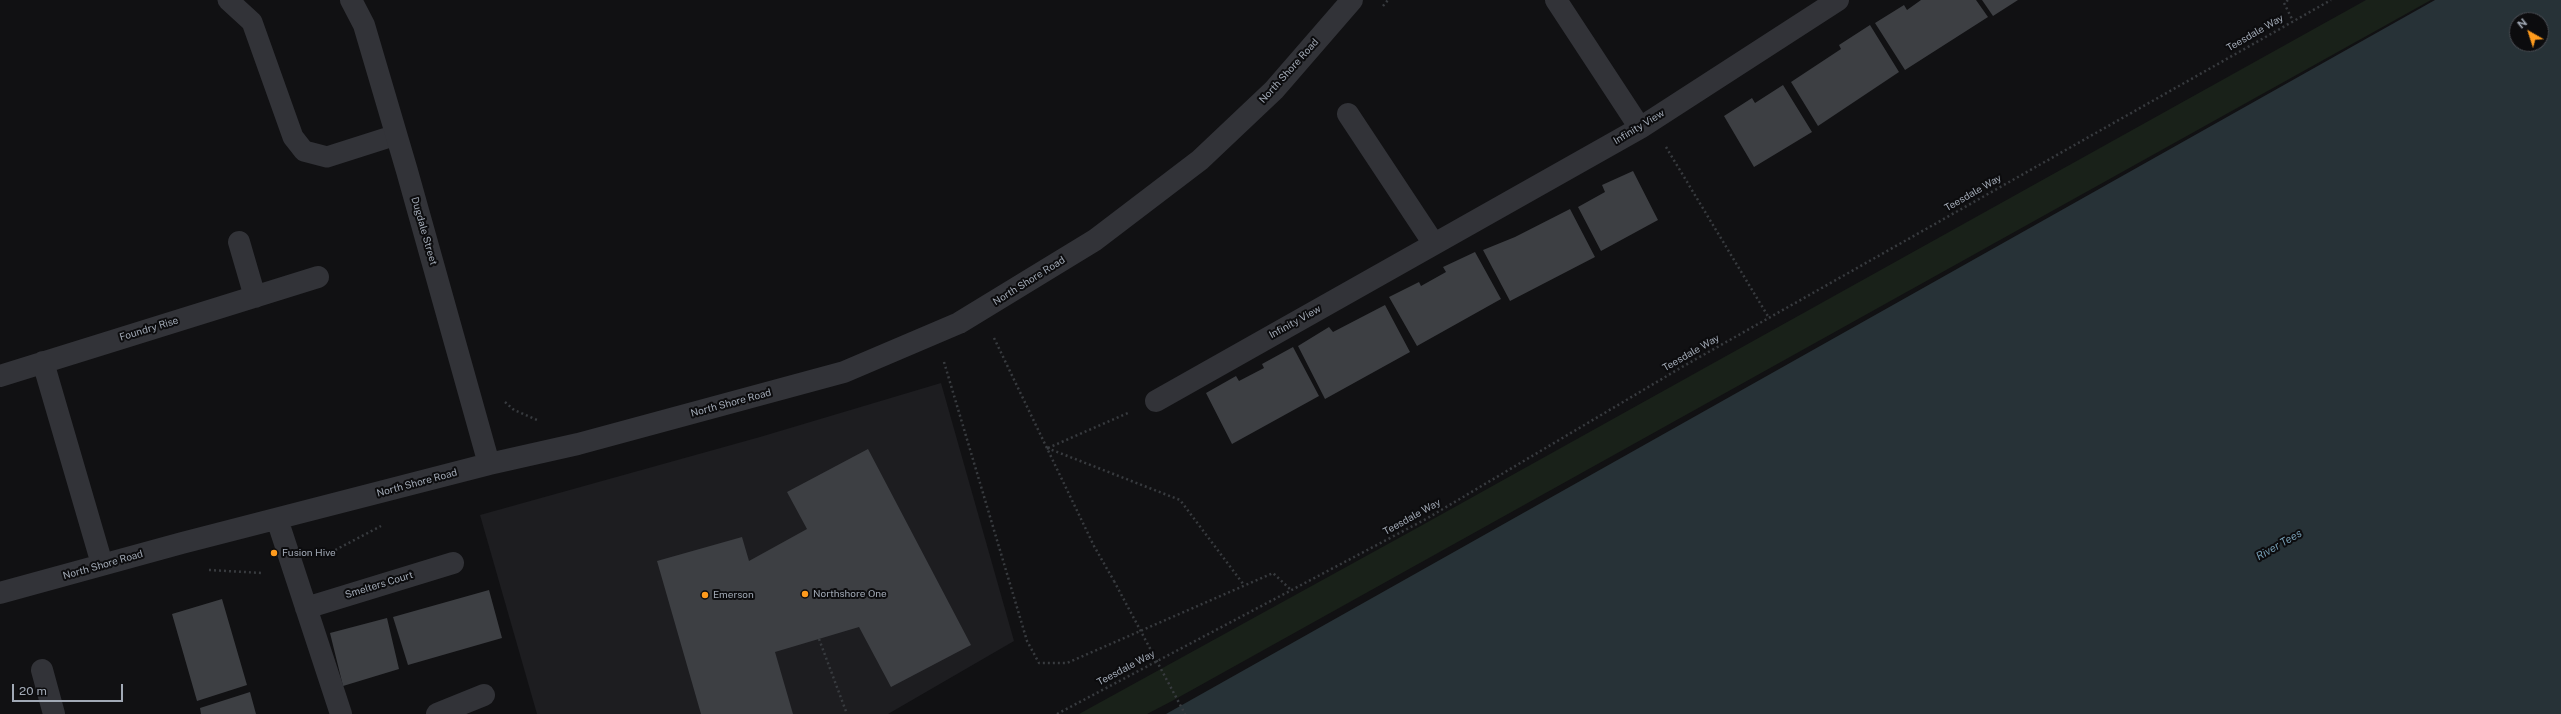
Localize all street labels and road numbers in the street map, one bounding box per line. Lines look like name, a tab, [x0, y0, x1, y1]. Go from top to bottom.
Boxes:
street label: Teesdale Way	[2224, 12, 2286, 54]
street label: North Shore Road	[1257, 36, 1321, 106]
street label: Infinity View	[1611, 107, 1667, 147]
street label: Teesdale Way	[1942, 172, 2004, 214]
street label: Dugdale Street	[409, 196, 439, 266]
street label: North Shore Road	[991, 254, 1067, 308]
street label: Infinity View	[1267, 303, 1323, 341]
street label: Foundry Rise	[118, 314, 180, 344]
street label: Teesdale Way	[1660, 332, 1722, 374]
street label: North Shore Road	[690, 387, 772, 419]
street label: North Shore Road	[376, 467, 458, 499]
street label: Teesdale Way	[1381, 496, 1443, 538]
street label: North Shore Road	[62, 548, 144, 582]
street label: Smelters Court	[344, 569, 414, 601]
street label: Teesdale Way	[1095, 648, 1157, 688]

